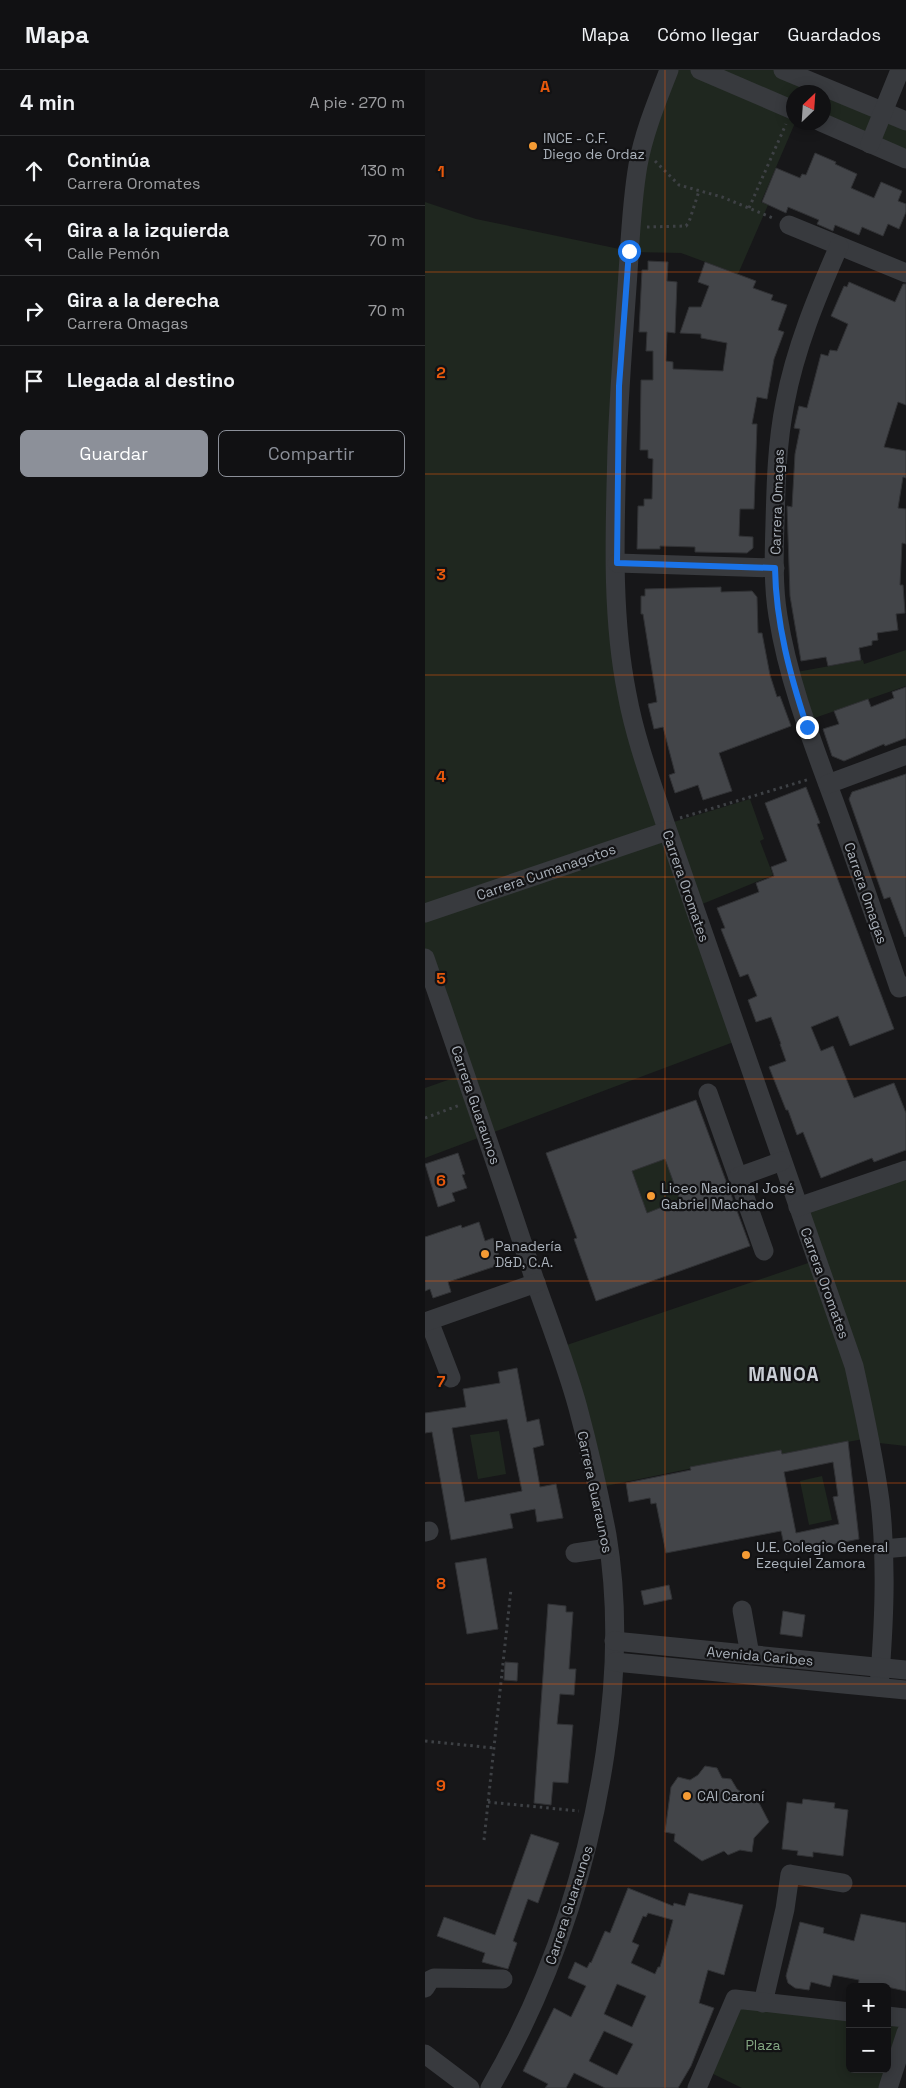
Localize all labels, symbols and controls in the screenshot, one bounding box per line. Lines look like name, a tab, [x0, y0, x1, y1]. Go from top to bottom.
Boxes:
text: Mapa	[25, 19, 89, 50]
text: Mapa	[581, 23, 629, 46]
text: Cómo llegar	[657, 23, 759, 46]
text: Guardados	[787, 23, 881, 46]
text: A	[540, 76, 550, 97]
north arrow	[786, 85, 831, 130]
text: 4 min	[20, 89, 75, 116]
text: A pie · 270 m	[310, 92, 405, 113]
place label: INCE - C.F. Diego de Ordaz	[543, 129, 645, 163]
marker: INCE - C.F. Diego de Ordaz	[527, 140, 539, 152]
text: Continúa	[67, 148, 150, 173]
icon: ahead	[20, 157, 48, 185]
text: 130 m	[361, 160, 405, 181]
text: 1	[437, 161, 445, 182]
text: Carrera Oromates	[67, 173, 201, 194]
text: Gira a la izquierda	[67, 218, 229, 243]
icon: left	[20, 227, 48, 255]
text: 70 m	[368, 230, 405, 251]
route start	[618, 240, 641, 263]
text: Calle Pemón	[67, 243, 160, 264]
text: Gira a la derecha	[67, 288, 219, 313]
icon: right	[20, 297, 48, 325]
text: 70 m	[368, 300, 405, 321]
text: Carrera Omagas	[67, 313, 188, 334]
text: 2	[436, 362, 446, 383]
icon: arrive	[20, 367, 48, 395]
text: Llegada al destino	[67, 368, 235, 393]
button: Guardar	[20, 430, 208, 477]
button: Compartir	[218, 430, 405, 477]
street label: Carrera Omagas	[766, 449, 788, 555]
text: 3	[436, 564, 446, 585]
route end	[796, 716, 819, 739]
text: 4	[436, 766, 446, 787]
street label: Carrera Oromates	[658, 828, 714, 944]
street label: Carrera Cumanagotos	[474, 840, 618, 904]
street label: Carrera Omagas	[840, 840, 892, 946]
text: 5	[436, 968, 446, 989]
street label: Carrera Guaraunos	[447, 1043, 505, 1167]
text: 6	[436, 1170, 446, 1191]
place label: Liceo Nacional José Gabriel Machado	[661, 1179, 795, 1213]
marker: Liceo Nacional José Gabriel Machado	[645, 1190, 657, 1202]
street label: Carrera Oromates	[797, 1225, 853, 1341]
place label: Panadería D&D, C.A.	[495, 1237, 562, 1271]
marker: Panadería D&D, C.A.	[479, 1248, 491, 1260]
district label: MANOA	[748, 1362, 820, 1387]
text: 7	[437, 1371, 446, 1392]
street label: Carrera Guaraunos	[573, 1429, 617, 1555]
place label: U.E. Colegio General Ezequiel Zamora	[756, 1538, 888, 1572]
marker: U.E. Colegio General Ezequiel Zamora	[740, 1549, 752, 1561]
text: 8	[436, 1573, 446, 1594]
street label: Avenida Caribes	[706, 1642, 814, 1670]
text: 9	[436, 1775, 446, 1796]
place label: CAI Caroní	[697, 1787, 765, 1805]
marker: CAI Caroní	[681, 1790, 693, 1802]
street label: Carrera Guaraunos	[541, 1843, 597, 1967]
map controls	[846, 1983, 891, 2073]
button: +	[846, 1983, 891, 2028]
button: −	[846, 2028, 891, 2073]
park label: Plaza	[745, 2036, 781, 2054]

